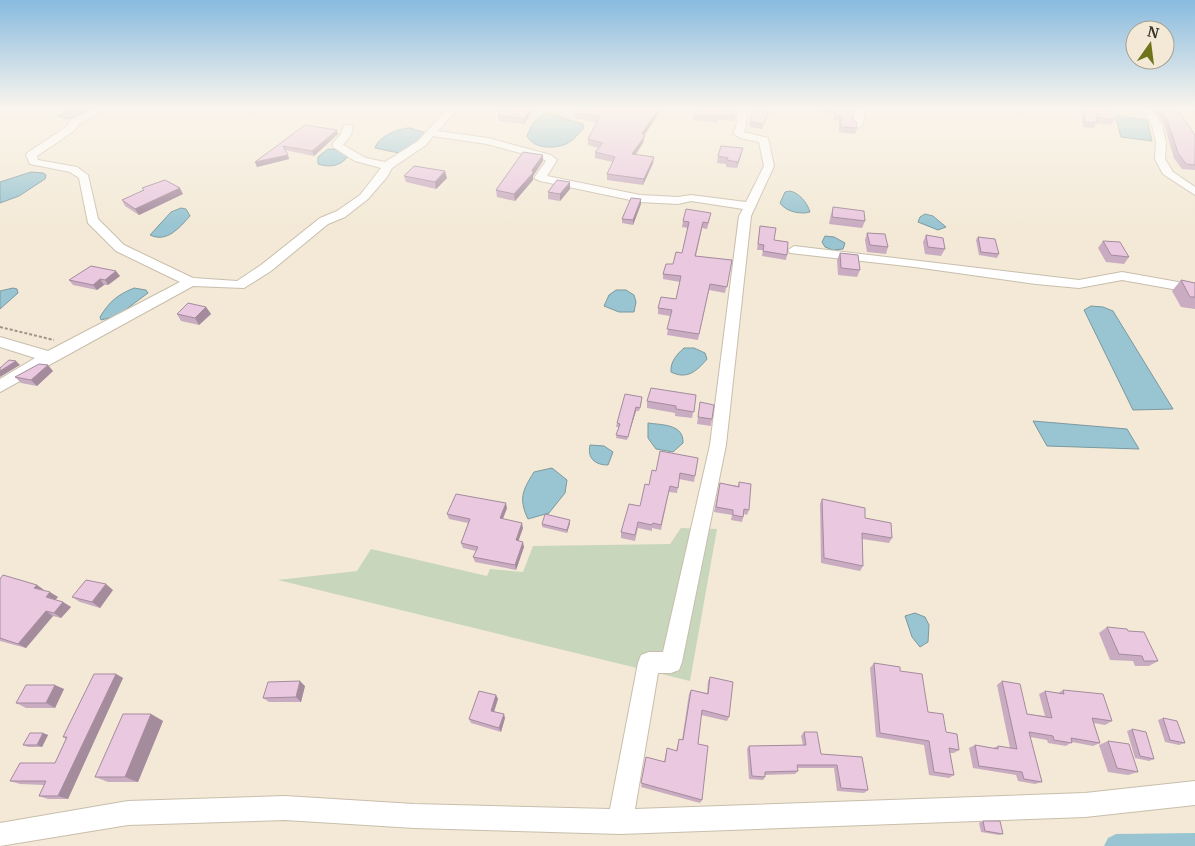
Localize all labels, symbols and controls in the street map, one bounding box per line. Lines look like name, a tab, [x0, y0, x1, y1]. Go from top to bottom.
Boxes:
north arrow	[1125, 20, 1175, 70]
text: N	[1146, 22, 1161, 42]

